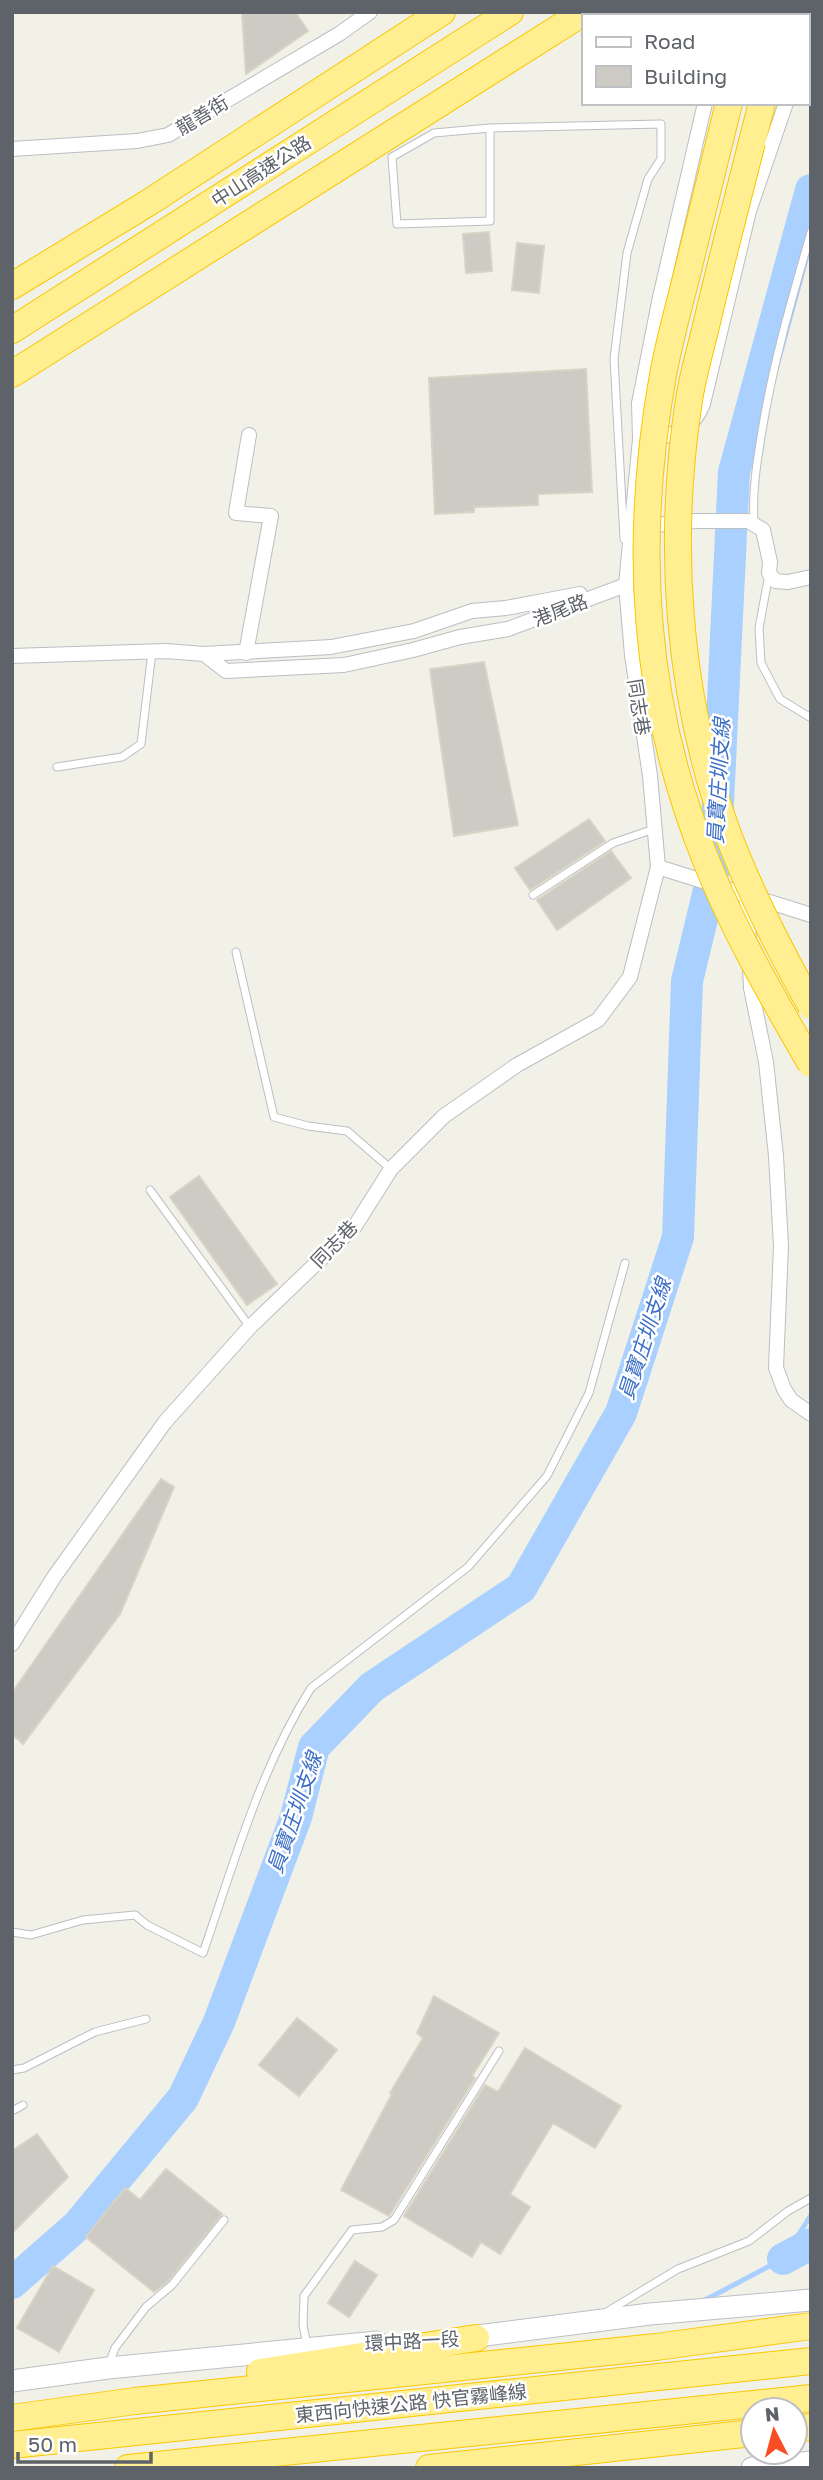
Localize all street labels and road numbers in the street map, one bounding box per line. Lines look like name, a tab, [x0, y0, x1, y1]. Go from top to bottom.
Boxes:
street label: 龍善街	[171, 90, 232, 139]
street label: 中山高速公路	[207, 130, 315, 211]
street label: 港尾路	[529, 589, 591, 630]
street label: 同志巷	[624, 677, 655, 737]
street label: 同志巷	[306, 1215, 362, 1272]
street label: 環中路一段	[364, 2327, 460, 2354]
street label: 東西向快速公路 快官霧峰線	[294, 2379, 528, 2426]

